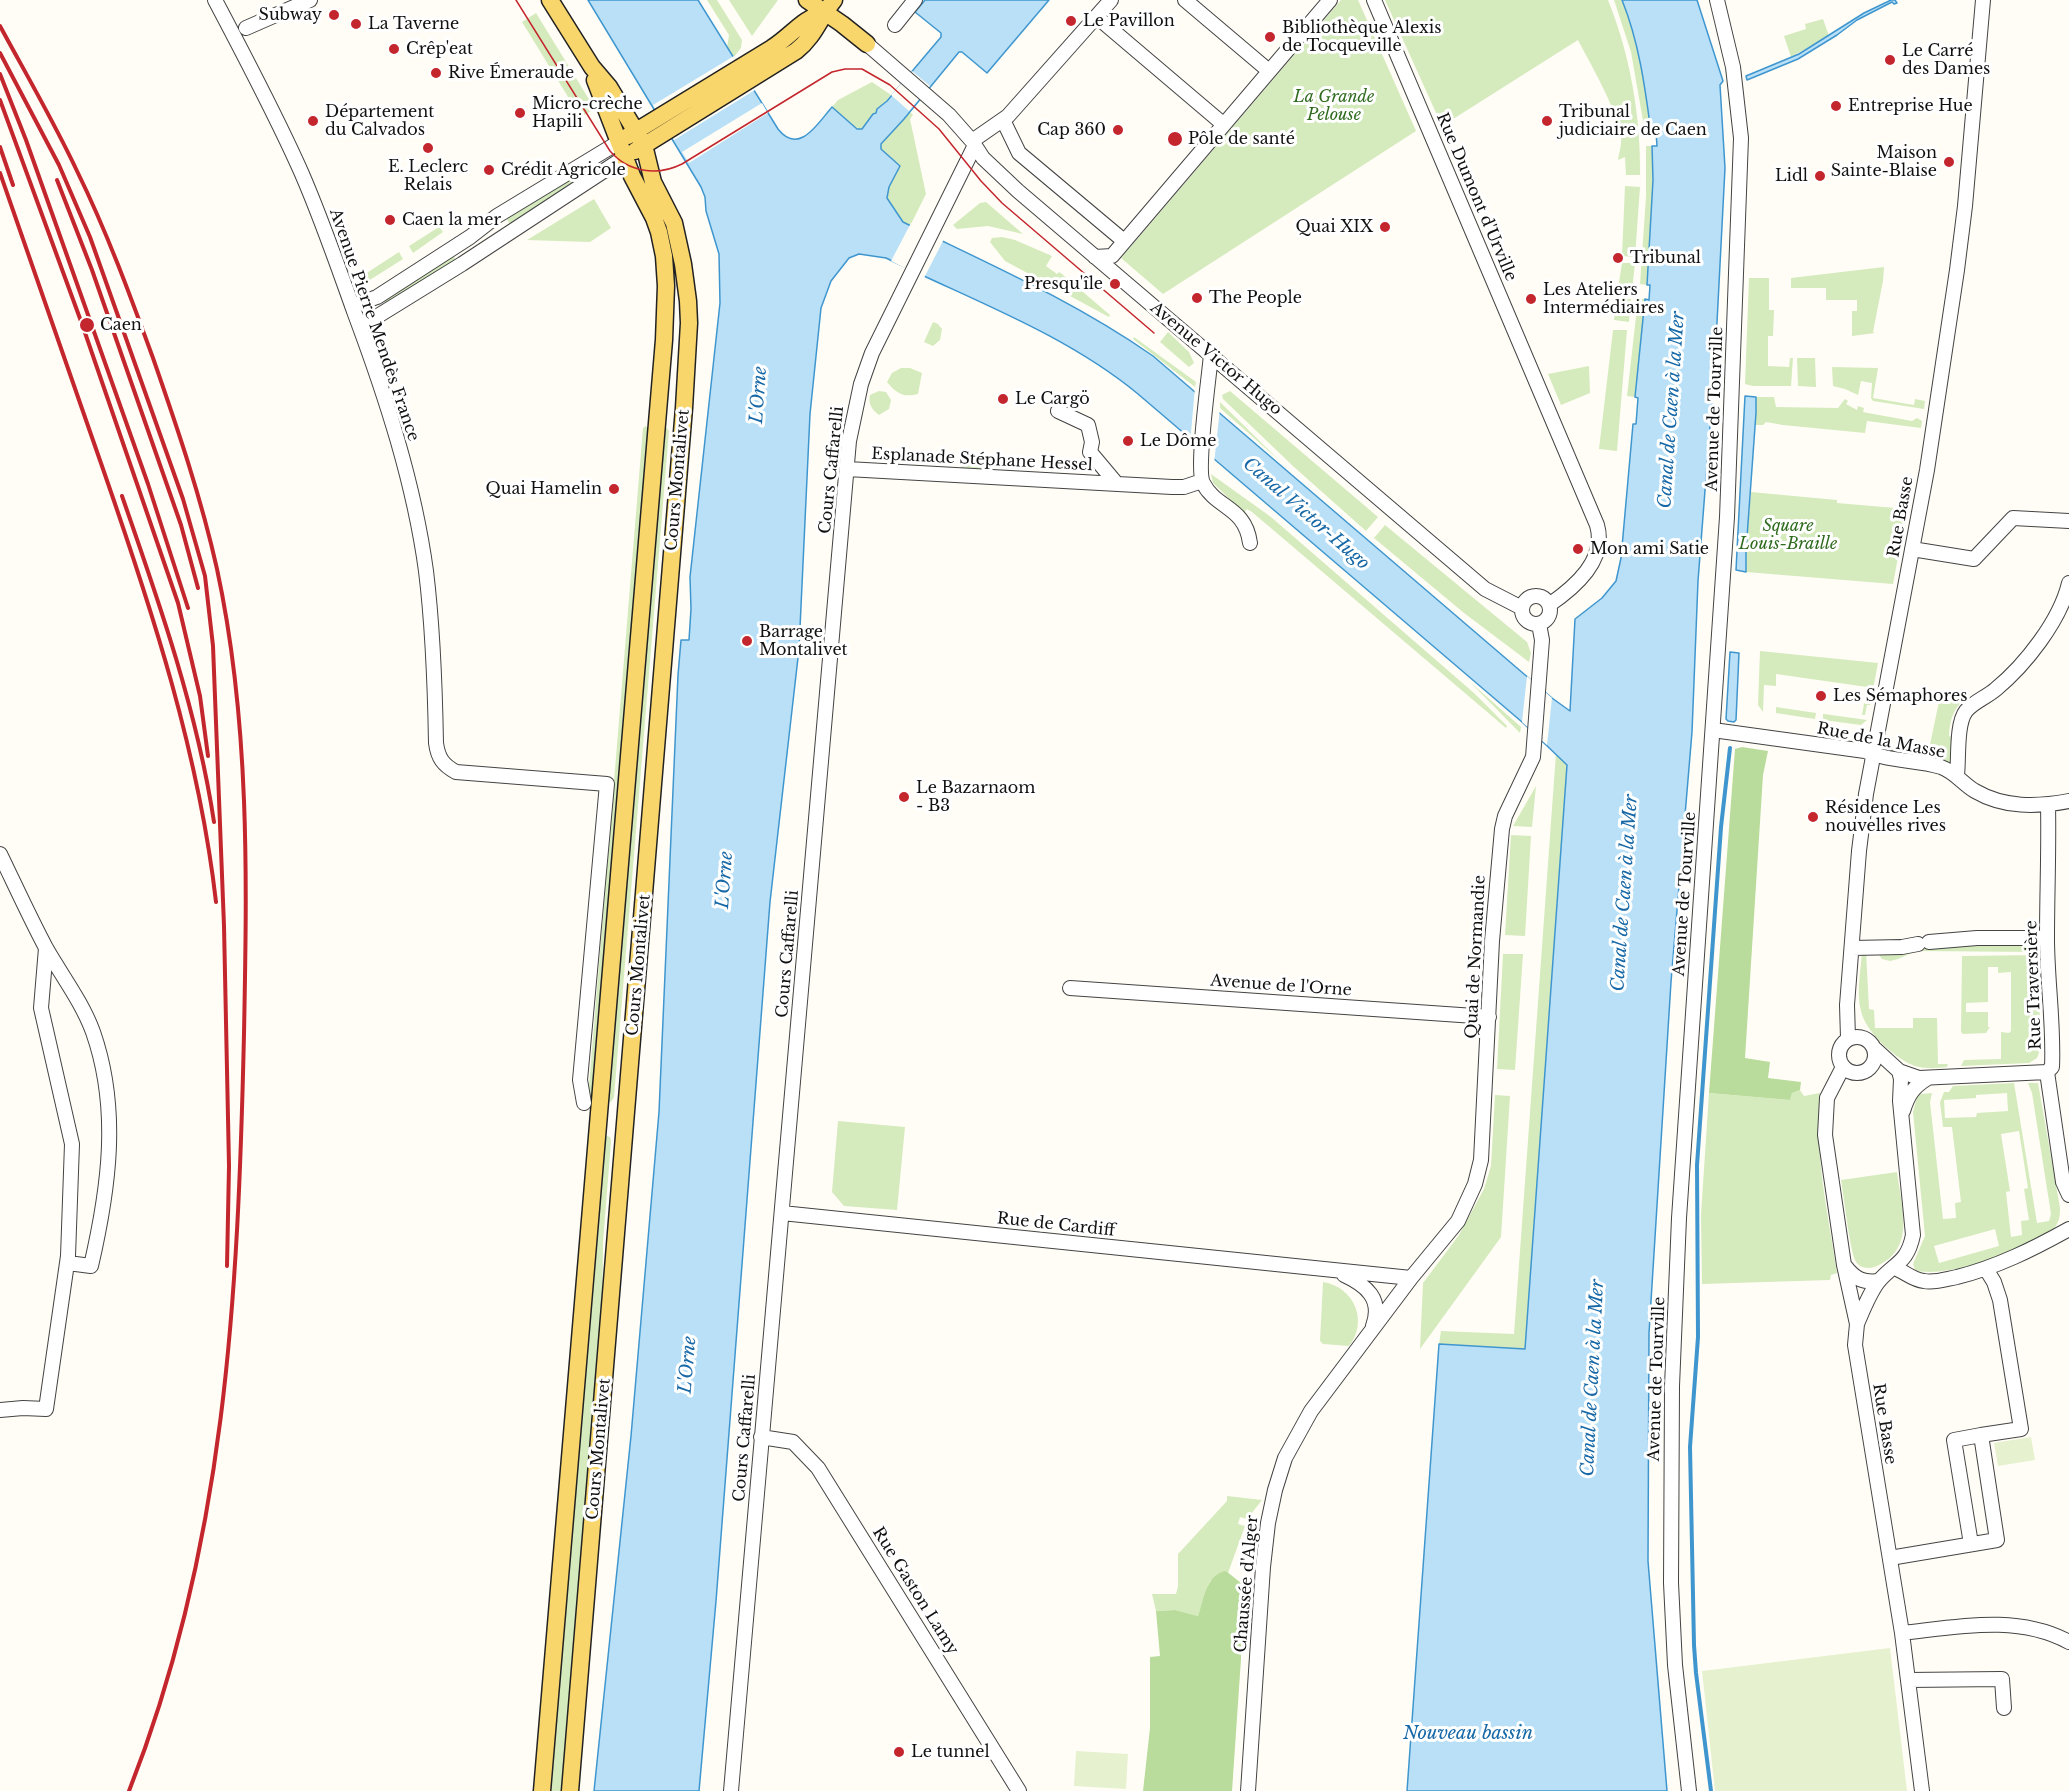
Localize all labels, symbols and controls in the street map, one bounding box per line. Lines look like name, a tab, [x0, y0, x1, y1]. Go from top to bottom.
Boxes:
place label: Subway	[259, 5, 322, 25]
marker: Subway	[327, 8, 341, 22]
place label: Le Pavillon	[1083, 11, 1175, 31]
place label: La Taverne	[368, 14, 459, 34]
marker: Le Pavillon	[1064, 14, 1078, 28]
marker: La Taverne	[349, 17, 363, 31]
place label: Bibliothèque Alexis de Tocqueville	[1282, 18, 1442, 56]
marker: Bibliothèque Alexis de Tocqueville	[1263, 30, 1277, 44]
place label: Crêp'eat	[406, 39, 473, 59]
place label: Le Carré des Dames	[1902, 41, 1990, 79]
marker: Crêp'eat	[387, 42, 401, 56]
marker: Le Carré des Dames	[1883, 53, 1897, 67]
place label: Rive Émeraude	[448, 63, 574, 83]
marker: Rive Émeraude	[429, 66, 443, 80]
park label: La Grande Pelouse	[1294, 87, 1374, 125]
place label: Micro-crèche Hapili	[532, 94, 643, 132]
place label: Entreprise Hue	[1848, 96, 1973, 116]
marker: Entreprise Hue	[1829, 99, 1843, 113]
place label: Département du Calvados	[325, 102, 434, 140]
place label: Tribunal judiciaire de Caen	[1559, 102, 1707, 140]
marker: Micro-crèche Hapili	[513, 106, 527, 120]
street label: Rue Dumont d'Urville	[1432, 110, 1520, 284]
marker: Département du Calvados	[306, 114, 320, 128]
marker: Tribunal judiciaire de Caen	[1540, 114, 1554, 128]
place label: Cap 360	[1037, 120, 1106, 140]
marker: Cap 360	[1111, 123, 1125, 137]
place label: Pôle de santé	[1188, 129, 1295, 149]
marker: Pôle de santé	[1166, 130, 1184, 148]
marker: E. Leclerc Relais	[421, 141, 435, 155]
place label: Maison Sainte-Blaise	[1831, 143, 1937, 181]
marker: Maison Sainte-Blaise	[1942, 155, 1956, 169]
place label: E. Leclerc Relais	[388, 157, 468, 195]
place label: Crédit Agricole	[501, 160, 626, 180]
marker: Crédit Agricole	[482, 163, 496, 177]
place label: Lidl	[1775, 166, 1808, 186]
marker: Lidl	[1813, 169, 1827, 183]
street label: Avenue Pierre Mendès France	[325, 206, 423, 444]
place label: Caen la mer	[402, 210, 501, 230]
marker: Caen la mer	[383, 213, 397, 227]
place label: Quai XIX	[1295, 217, 1373, 237]
marker: Quai XIX	[1378, 220, 1392, 234]
place label: Tribunal	[1630, 248, 1701, 268]
marker: Tribunal	[1611, 251, 1625, 265]
place label: Presqu'île	[1024, 274, 1103, 294]
marker: Presqu'île	[1108, 277, 1122, 291]
place label: Les Ateliers Intermédiaires	[1543, 280, 1664, 318]
place label: The People	[1209, 288, 1302, 308]
marker: The People	[1190, 291, 1204, 305]
marker: Les Ateliers Intermédiaires	[1524, 292, 1538, 306]
street label: Avenue Victor Hugo	[1146, 298, 1286, 420]
water label: Canal de Caen à la Mer	[1654, 311, 1690, 509]
place label: Caen	[100, 315, 142, 335]
marker: Caen	[78, 316, 96, 334]
street label: Avenue de Tourville	[1703, 326, 1727, 492]
water label: L'Orne	[746, 366, 772, 424]
place label: Le Cargö	[1015, 389, 1090, 409]
marker: Le Cargö	[996, 392, 1010, 406]
street label: Cours Caffarelli	[816, 405, 848, 535]
street label: Cours Montalivet	[662, 408, 694, 552]
place label: Le Dôme	[1140, 431, 1216, 451]
marker: Le Dôme	[1121, 434, 1135, 448]
street label: Esplanade Stéphane Hessel	[871, 445, 1093, 475]
water label: Canal Victor-Hugo	[1238, 453, 1374, 575]
street label: Rue Basse	[1884, 475, 1918, 559]
place label: Quai Hamelin	[486, 479, 602, 499]
marker: Quai Hamelin	[607, 482, 621, 496]
park label: Square Louis-Braille	[1739, 516, 1837, 554]
place label: Mon ami Satie	[1590, 539, 1709, 559]
marker: Mon ami Satie	[1571, 542, 1585, 556]
place label: Barrage Montalivet	[759, 622, 848, 660]
marker: Barrage Montalivet	[740, 634, 754, 648]
place label: Les Sémaphores	[1833, 686, 1967, 706]
marker: Les Sémaphores	[1814, 689, 1828, 703]
street label: Rue de la Masse	[1815, 719, 1947, 763]
place label: Le Bazarnaom - B3	[916, 778, 1035, 816]
marker: Le Bazarnaom - B3	[897, 790, 911, 804]
water label: Canal de Caen à la Mer	[1607, 794, 1643, 992]
place label: Résidence Les nouvelles rives	[1825, 798, 1946, 836]
marker: Résidence Les nouvelles rives	[1806, 810, 1820, 824]
street label: Avenue de Tourville	[1670, 811, 1700, 977]
water label: L'Orne	[712, 851, 738, 909]
street label: Quai de Normandie	[1462, 875, 1490, 1039]
street label: Cours Caffarelli	[773, 889, 803, 1019]
street label: Cours Montalivet	[623, 893, 655, 1037]
street label: Rue Traversière	[2022, 920, 2046, 1050]
street label: Avenue de l'Orne	[1210, 971, 1352, 1001]
street label: Rue de Cardiff	[996, 1209, 1116, 1241]
water label: Canal de Caen à la Mer	[1577, 1279, 1609, 1477]
street label: Avenue de Tourville	[1645, 1296, 1669, 1462]
water label: L'Orne	[675, 1335, 701, 1395]
street label: Cours Caffarelli	[730, 1373, 760, 1503]
street label: Cours Montalivet	[583, 1377, 615, 1521]
street label: Rue Basse	[1868, 1382, 1900, 1466]
street label: Chaussée d'Alger	[1231, 1514, 1263, 1654]
street label: Rue Gaston Lamy	[868, 1524, 962, 1658]
water label: Nouveau bassin	[1403, 1723, 1533, 1745]
place label: Le tunnel	[911, 1742, 990, 1762]
marker: Le tunnel	[892, 1745, 906, 1759]

